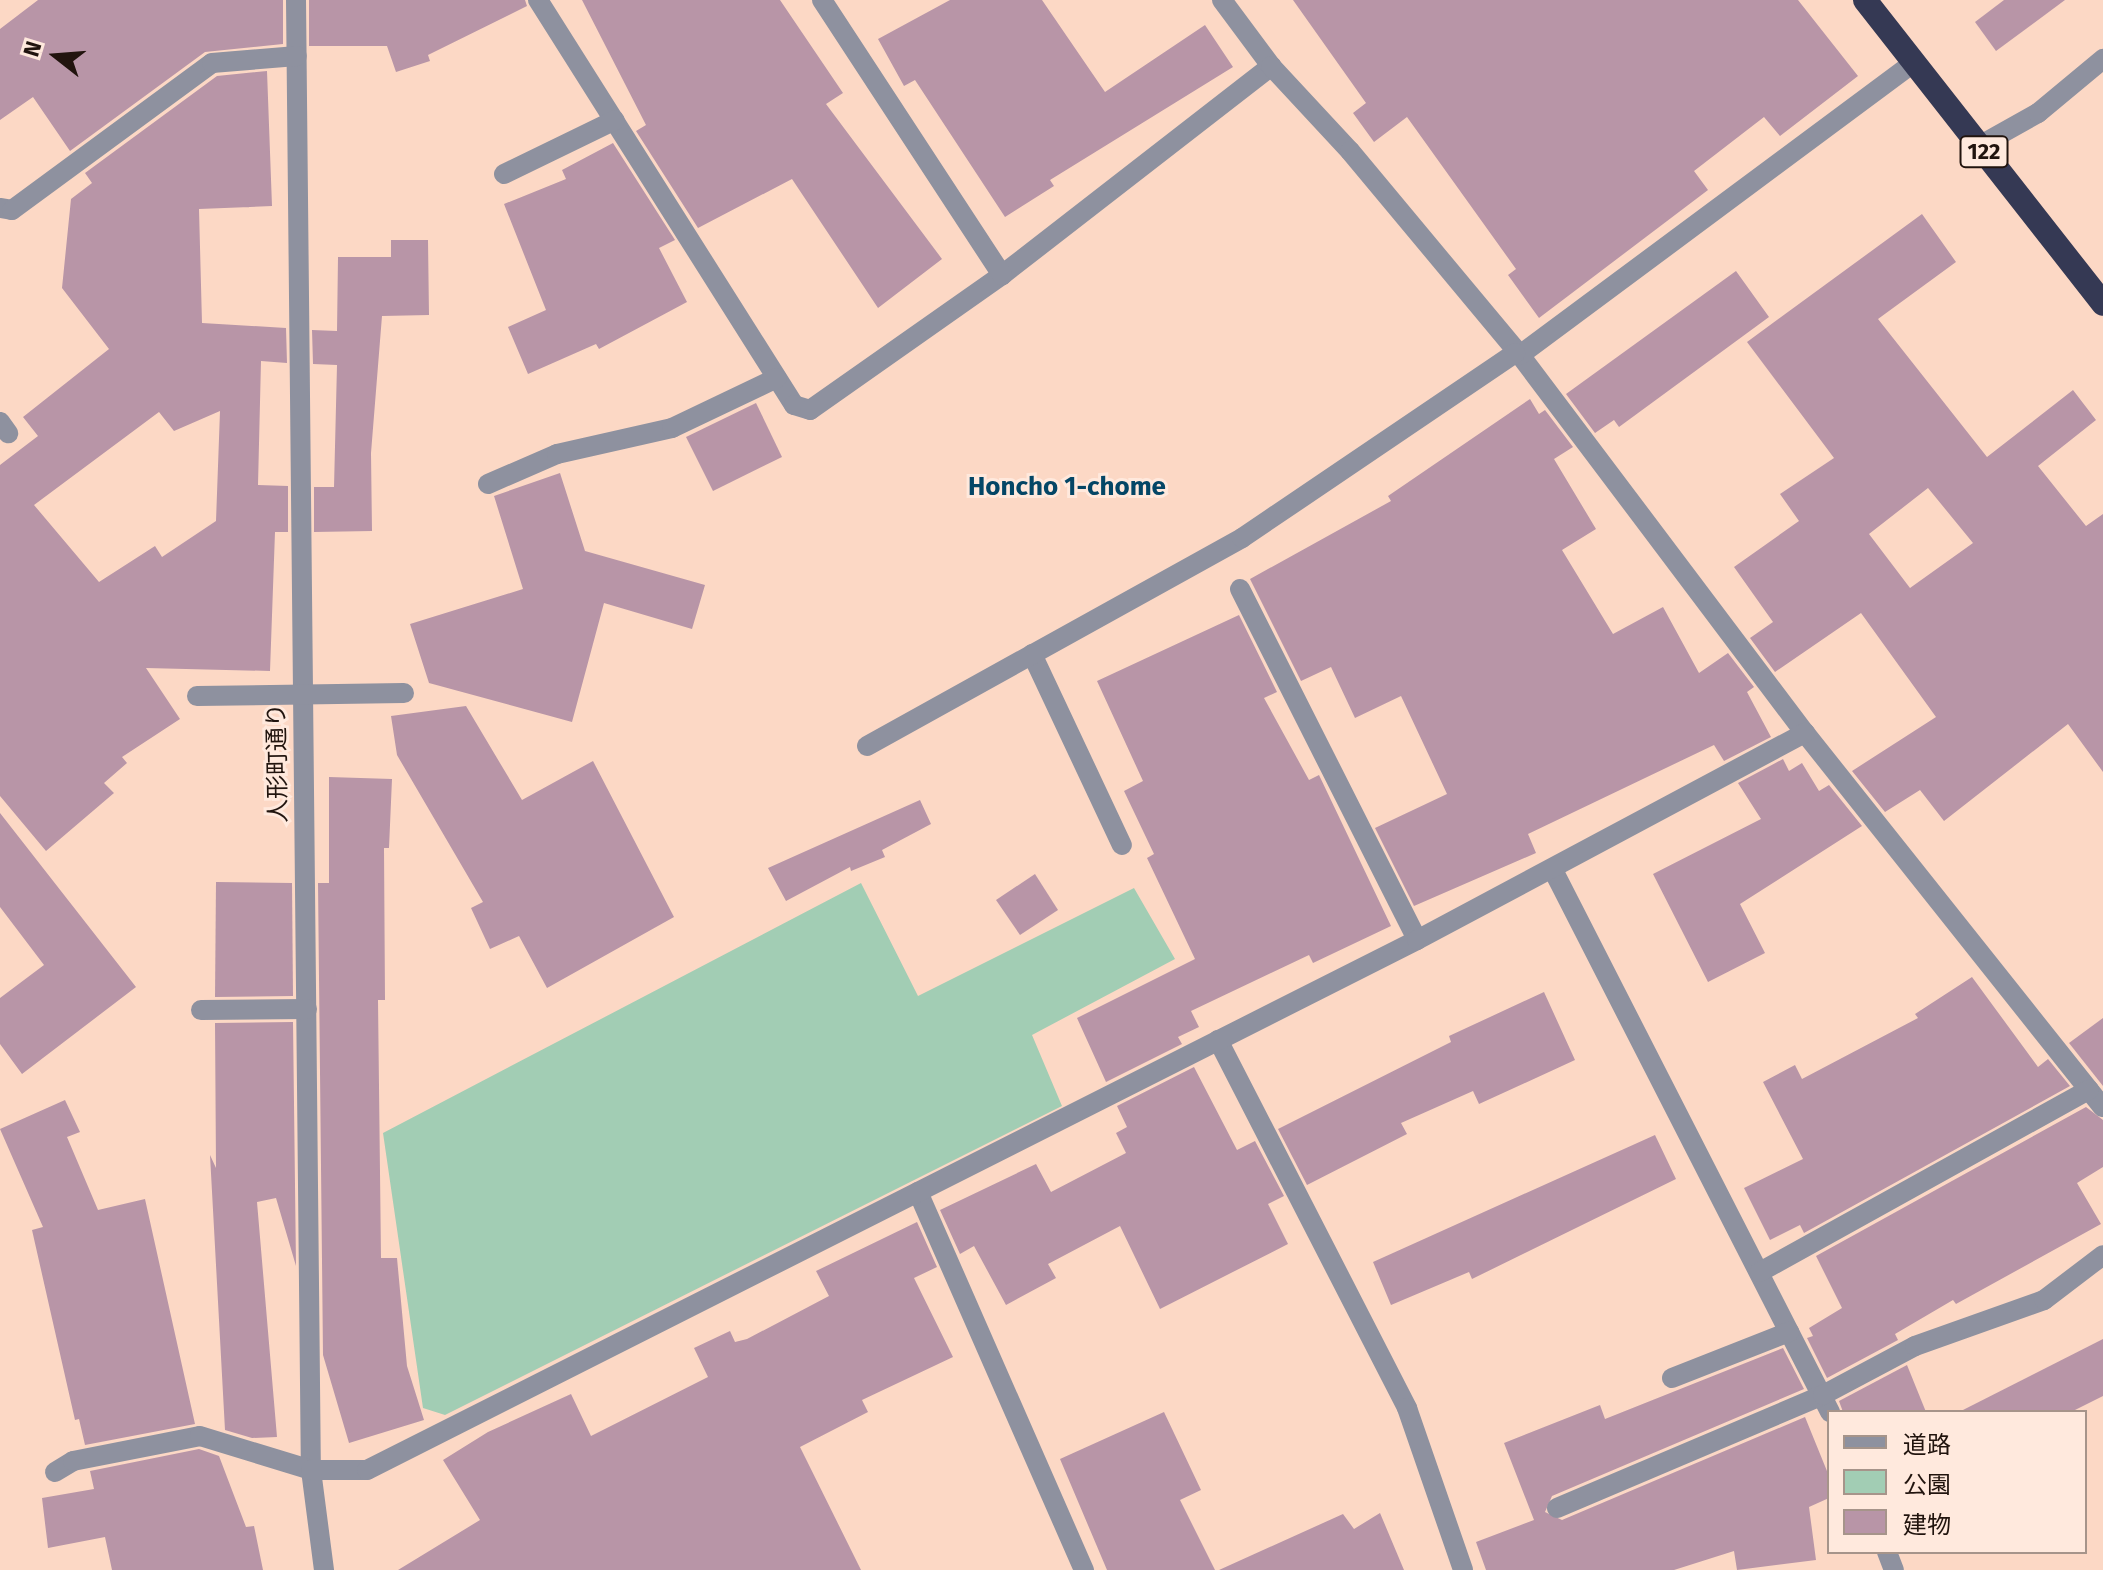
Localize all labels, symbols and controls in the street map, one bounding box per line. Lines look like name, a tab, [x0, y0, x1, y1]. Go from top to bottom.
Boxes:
north arrow	[16, 16, 96, 96]
text: N	[18, 38, 48, 60]
road number: 122	[1958, 134, 2010, 170]
district label: Honcho 1-chome	[968, 471, 1166, 503]
street label: 人形町通り	[263, 703, 293, 823]
legend	[1827, 1410, 2087, 1554]
text: 道路	[1903, 1431, 1951, 1459]
text: 公園	[1903, 1471, 1951, 1499]
text: 建物	[1903, 1511, 1951, 1539]

